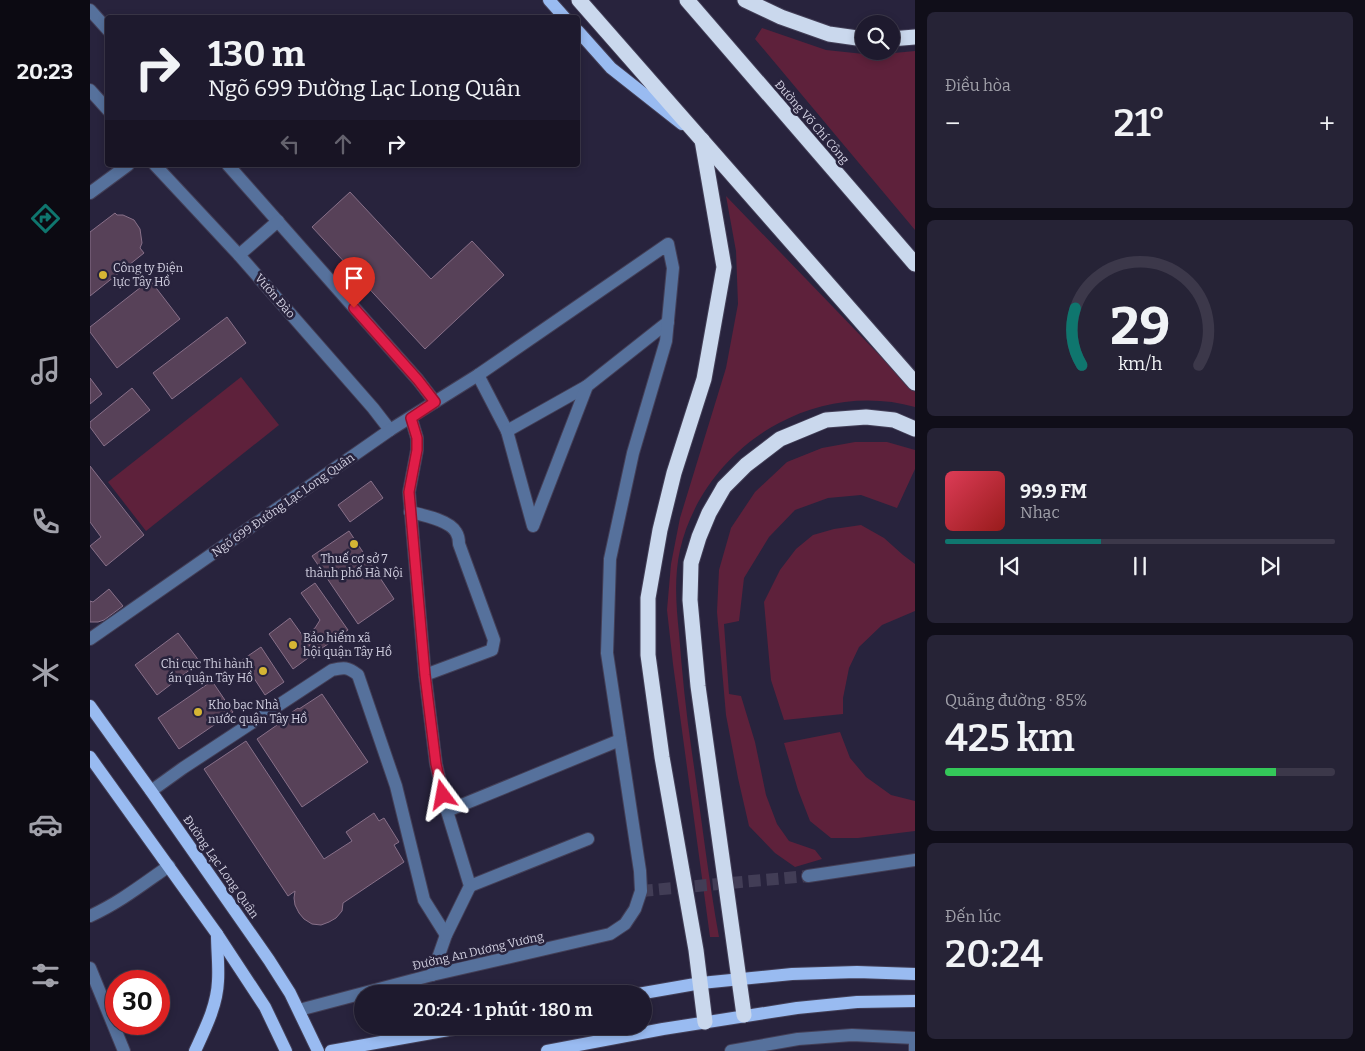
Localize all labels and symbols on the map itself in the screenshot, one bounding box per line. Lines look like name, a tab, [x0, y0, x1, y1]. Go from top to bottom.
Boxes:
street label: Đường Võ Chí Công	[772, 77, 852, 167]
pin	[333, 257, 375, 308]
place label: Công ty Điện lực Tây Hồ	[113, 261, 184, 289]
marker: Công ty Điện lực Tây Hồ	[97, 269, 109, 281]
street label: Vườn Đào	[252, 271, 298, 321]
street label: Ngõ 699 Đường Lạc Long Quân	[209, 450, 357, 560]
marker: Thuế cơ sở 7 thành phố Hà Nội	[348, 538, 360, 550]
place label: Thuế cơ sở 7 thành phố Hà Nội	[305, 551, 403, 580]
place label: Bảo hiểm xã hội quận Tây Hồ	[303, 630, 392, 659]
marker: Bảo hiểm xã hội quận Tây Hồ	[287, 639, 299, 651]
place label: Chi cục Thi hành án quận Tây Hồ	[161, 657, 254, 685]
marker: Chi cục Thi hành án quận Tây Hồ	[257, 665, 269, 677]
place label: Kho bạc Nhà nước quận Tây Hồ	[208, 698, 307, 726]
marker: Kho bạc Nhà nước quận Tây Hồ	[192, 706, 204, 718]
position arrow	[416, 768, 468, 820]
street label: Đường Lạc Long Quân	[180, 813, 262, 921]
street label: Đường An Dương Vương	[411, 929, 545, 973]
speed limit sign: 30	[105, 970, 170, 1035]

